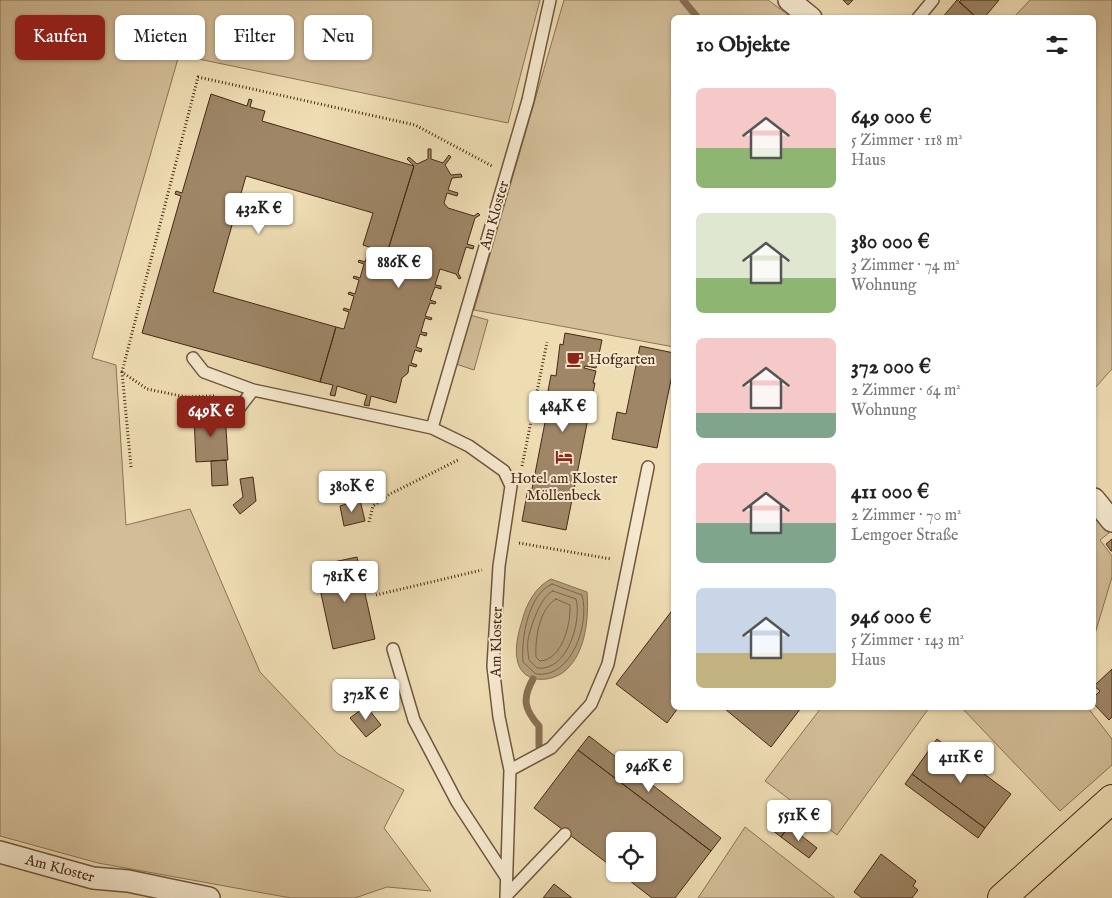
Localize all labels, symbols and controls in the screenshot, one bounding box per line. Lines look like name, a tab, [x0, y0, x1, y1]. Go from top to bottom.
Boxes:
chip: Kaufen	[15, 15, 105, 60]
chip: Mieten	[115, 15, 205, 60]
chip: Filter	[215, 15, 294, 60]
chip: Neu	[304, 15, 372, 60]
icon: filters	[1043, 31, 1071, 59]
text: 10 Objekte	[696, 32, 790, 59]
text: 649 000 €	[851, 104, 932, 131]
icon: home	[736, 108, 796, 168]
text: 5 Zimmer · 118 m²	[851, 131, 963, 151]
text: Haus	[851, 151, 886, 171]
street label: Am Kloster	[475, 178, 513, 253]
pin: 432K €	[218, 192, 300, 235]
text: 432K €	[236, 199, 282, 219]
text: 380 000 €	[851, 229, 930, 256]
icon: home	[736, 233, 796, 293]
pin: 886K €	[358, 246, 440, 289]
text: 886K €	[377, 253, 421, 273]
text: 3 Zimmer · 74 m²	[851, 256, 960, 276]
text: Wohnung	[851, 276, 916, 296]
cafe icon: Hofgarten	[565, 349, 585, 369]
place label: Hofgarten	[589, 350, 655, 369]
text: 372 000 €	[851, 354, 931, 381]
icon: home	[736, 358, 796, 418]
text: 2 Zimmer · 64 m²	[851, 381, 961, 401]
pin: 484K €	[522, 390, 604, 433]
pin: 649K €	[170, 396, 252, 438]
text: 484K €	[540, 397, 586, 417]
text: Wohnung	[851, 401, 916, 421]
text: 649K €	[188, 402, 234, 422]
hotel icon: Hotel am Kloster Möllenbeck	[554, 447, 574, 467]
place label: Hotel am Kloster Möllenbeck	[510, 469, 618, 505]
pin: 380K €	[311, 470, 393, 513]
text: 380K €	[330, 477, 374, 497]
text: 411 000 €	[851, 479, 929, 506]
icon: home	[736, 483, 796, 543]
text: 2 Zimmer · 70 m²	[851, 506, 962, 526]
text: Lemgoer Straße	[851, 526, 958, 546]
pin: 781K €	[304, 560, 386, 603]
text: 781K €	[323, 567, 367, 587]
text: 946 000 €	[851, 604, 932, 631]
street label: Am Kloster	[486, 606, 507, 679]
icon: home	[736, 608, 796, 668]
text: 5 Zimmer · 143 m²	[851, 631, 964, 651]
text: Haus	[851, 651, 886, 671]
pin: 372K €	[325, 678, 407, 721]
text: 372K €	[343, 685, 389, 705]
pin: 411K €	[920, 742, 1002, 784]
text: 411K €	[939, 748, 983, 768]
pin: 946K €	[608, 750, 690, 793]
text: 946K €	[626, 757, 672, 777]
pin: 551K €	[758, 800, 840, 842]
text: 551K €	[778, 806, 820, 826]
map controls	[606, 832, 656, 882]
button: locate	[606, 832, 656, 882]
street label: Am Kloster	[22, 850, 97, 887]

